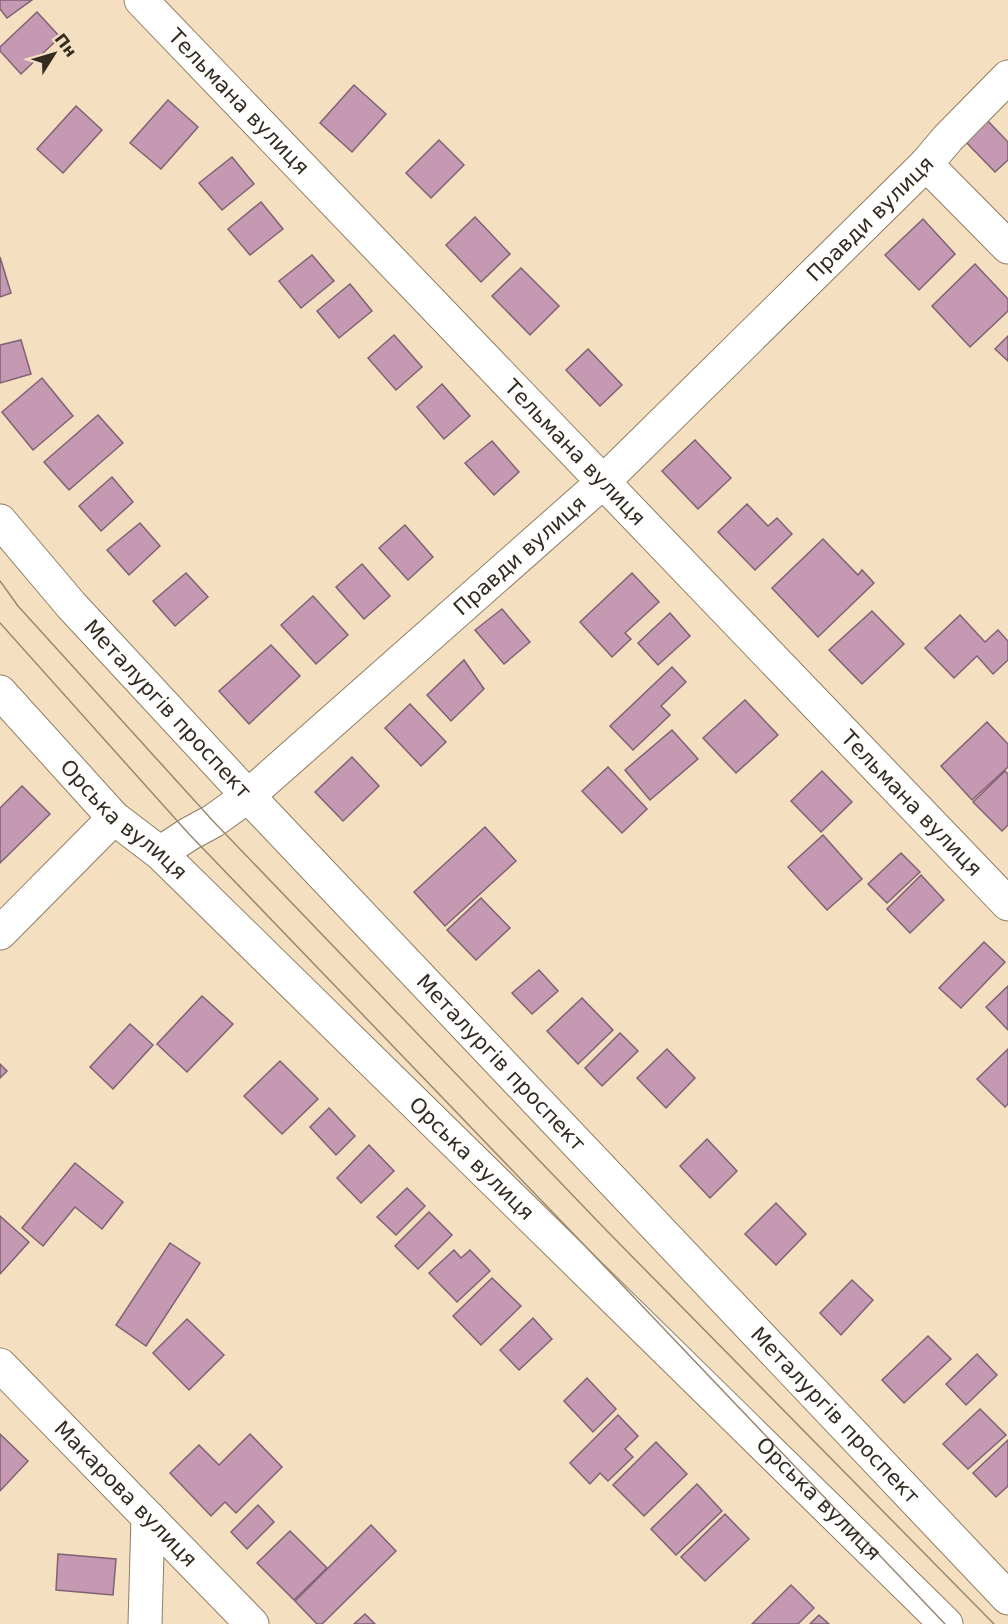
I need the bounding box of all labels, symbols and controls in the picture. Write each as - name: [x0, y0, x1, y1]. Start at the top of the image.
- street label: Тельмана вулиця: [163, 23, 314, 180]
- north arrow: [24, 24, 84, 84]
- text: Пн: [51, 30, 81, 61]
- street label: Правди вулиця: [802, 151, 939, 286]
- street label: Тельмана вулиця: [499, 374, 650, 530]
- street label: Правди вулиця: [449, 491, 591, 620]
- street label: Металургів проспект: [79, 615, 256, 803]
- street label: Тельмана вулиця: [835, 725, 987, 881]
- street label: Орська вулиця: [55, 755, 192, 884]
- street label: Металургів проспект: [412, 970, 590, 1156]
- street label: Орська вулиця: [404, 1092, 539, 1225]
- street label: Металургів проспект: [746, 1322, 924, 1509]
- street label: Макарова вулиця: [49, 1416, 202, 1572]
- street label: Орська вулиця: [751, 1433, 886, 1565]

